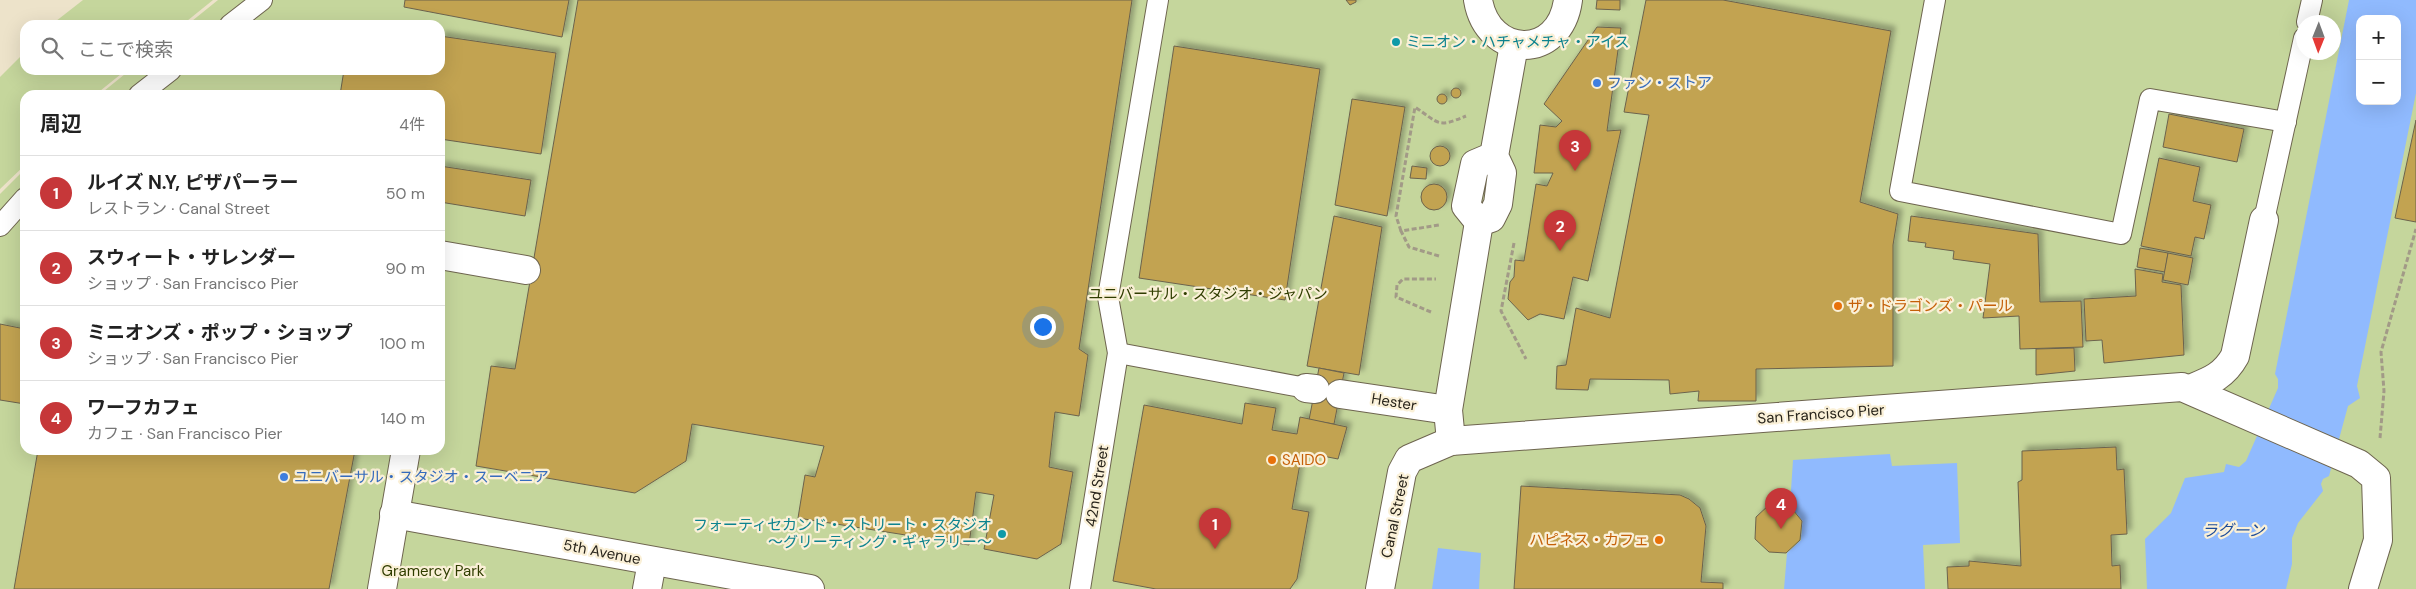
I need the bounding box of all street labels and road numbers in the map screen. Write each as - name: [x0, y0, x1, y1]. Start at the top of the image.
- street label: Hester: [1370, 389, 1419, 416]
- street label: San Francisco Pier: [1757, 400, 1886, 428]
- street label: 42nd Street: [1081, 444, 1113, 528]
- street label: Canal Street: [1376, 472, 1414, 560]
- street label: 5th Avenue: [562, 535, 642, 569]

